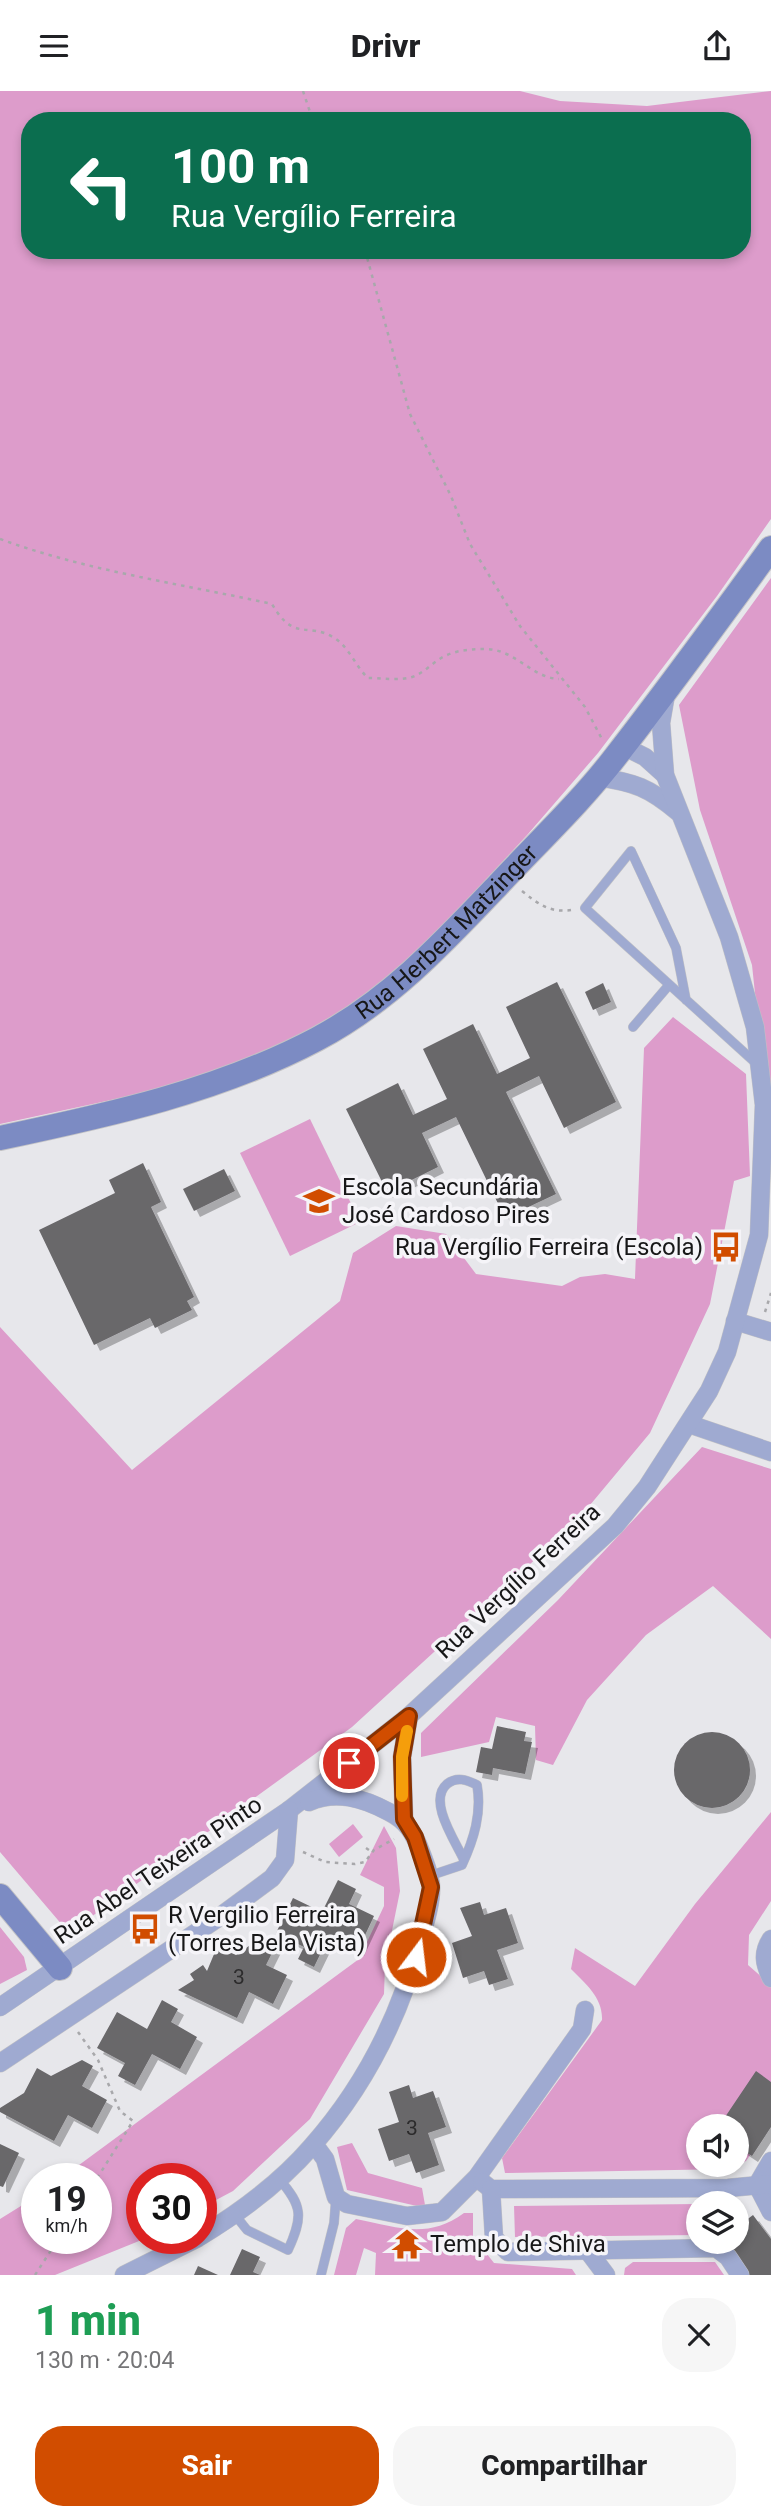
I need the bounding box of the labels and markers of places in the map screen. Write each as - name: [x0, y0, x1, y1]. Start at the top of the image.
- place label: Escola Secundária José Cardoso Pires: [342, 1173, 550, 1229]
- school or university icon: Escola Secundária José Cardoso Pires: [302, 1184, 336, 1218]
- bus stop icon: Rua Vergílio Ferreira (Escola): [709, 1230, 743, 1264]
- place label: Rua Vergílio Ferreira (Escola): [395, 1233, 703, 1261]
- pin: [319, 1733, 379, 1793]
- place label: R Vergilio Ferreira (Torres Bela Vista): [168, 1901, 365, 1957]
- bus stop icon: R Vergilio Ferreira (Torres Bela Vista): [128, 1912, 162, 1946]
- temple icon: Templo de Shiva: [390, 2227, 424, 2261]
- place label: Templo de Shiva: [430, 2230, 606, 2258]

